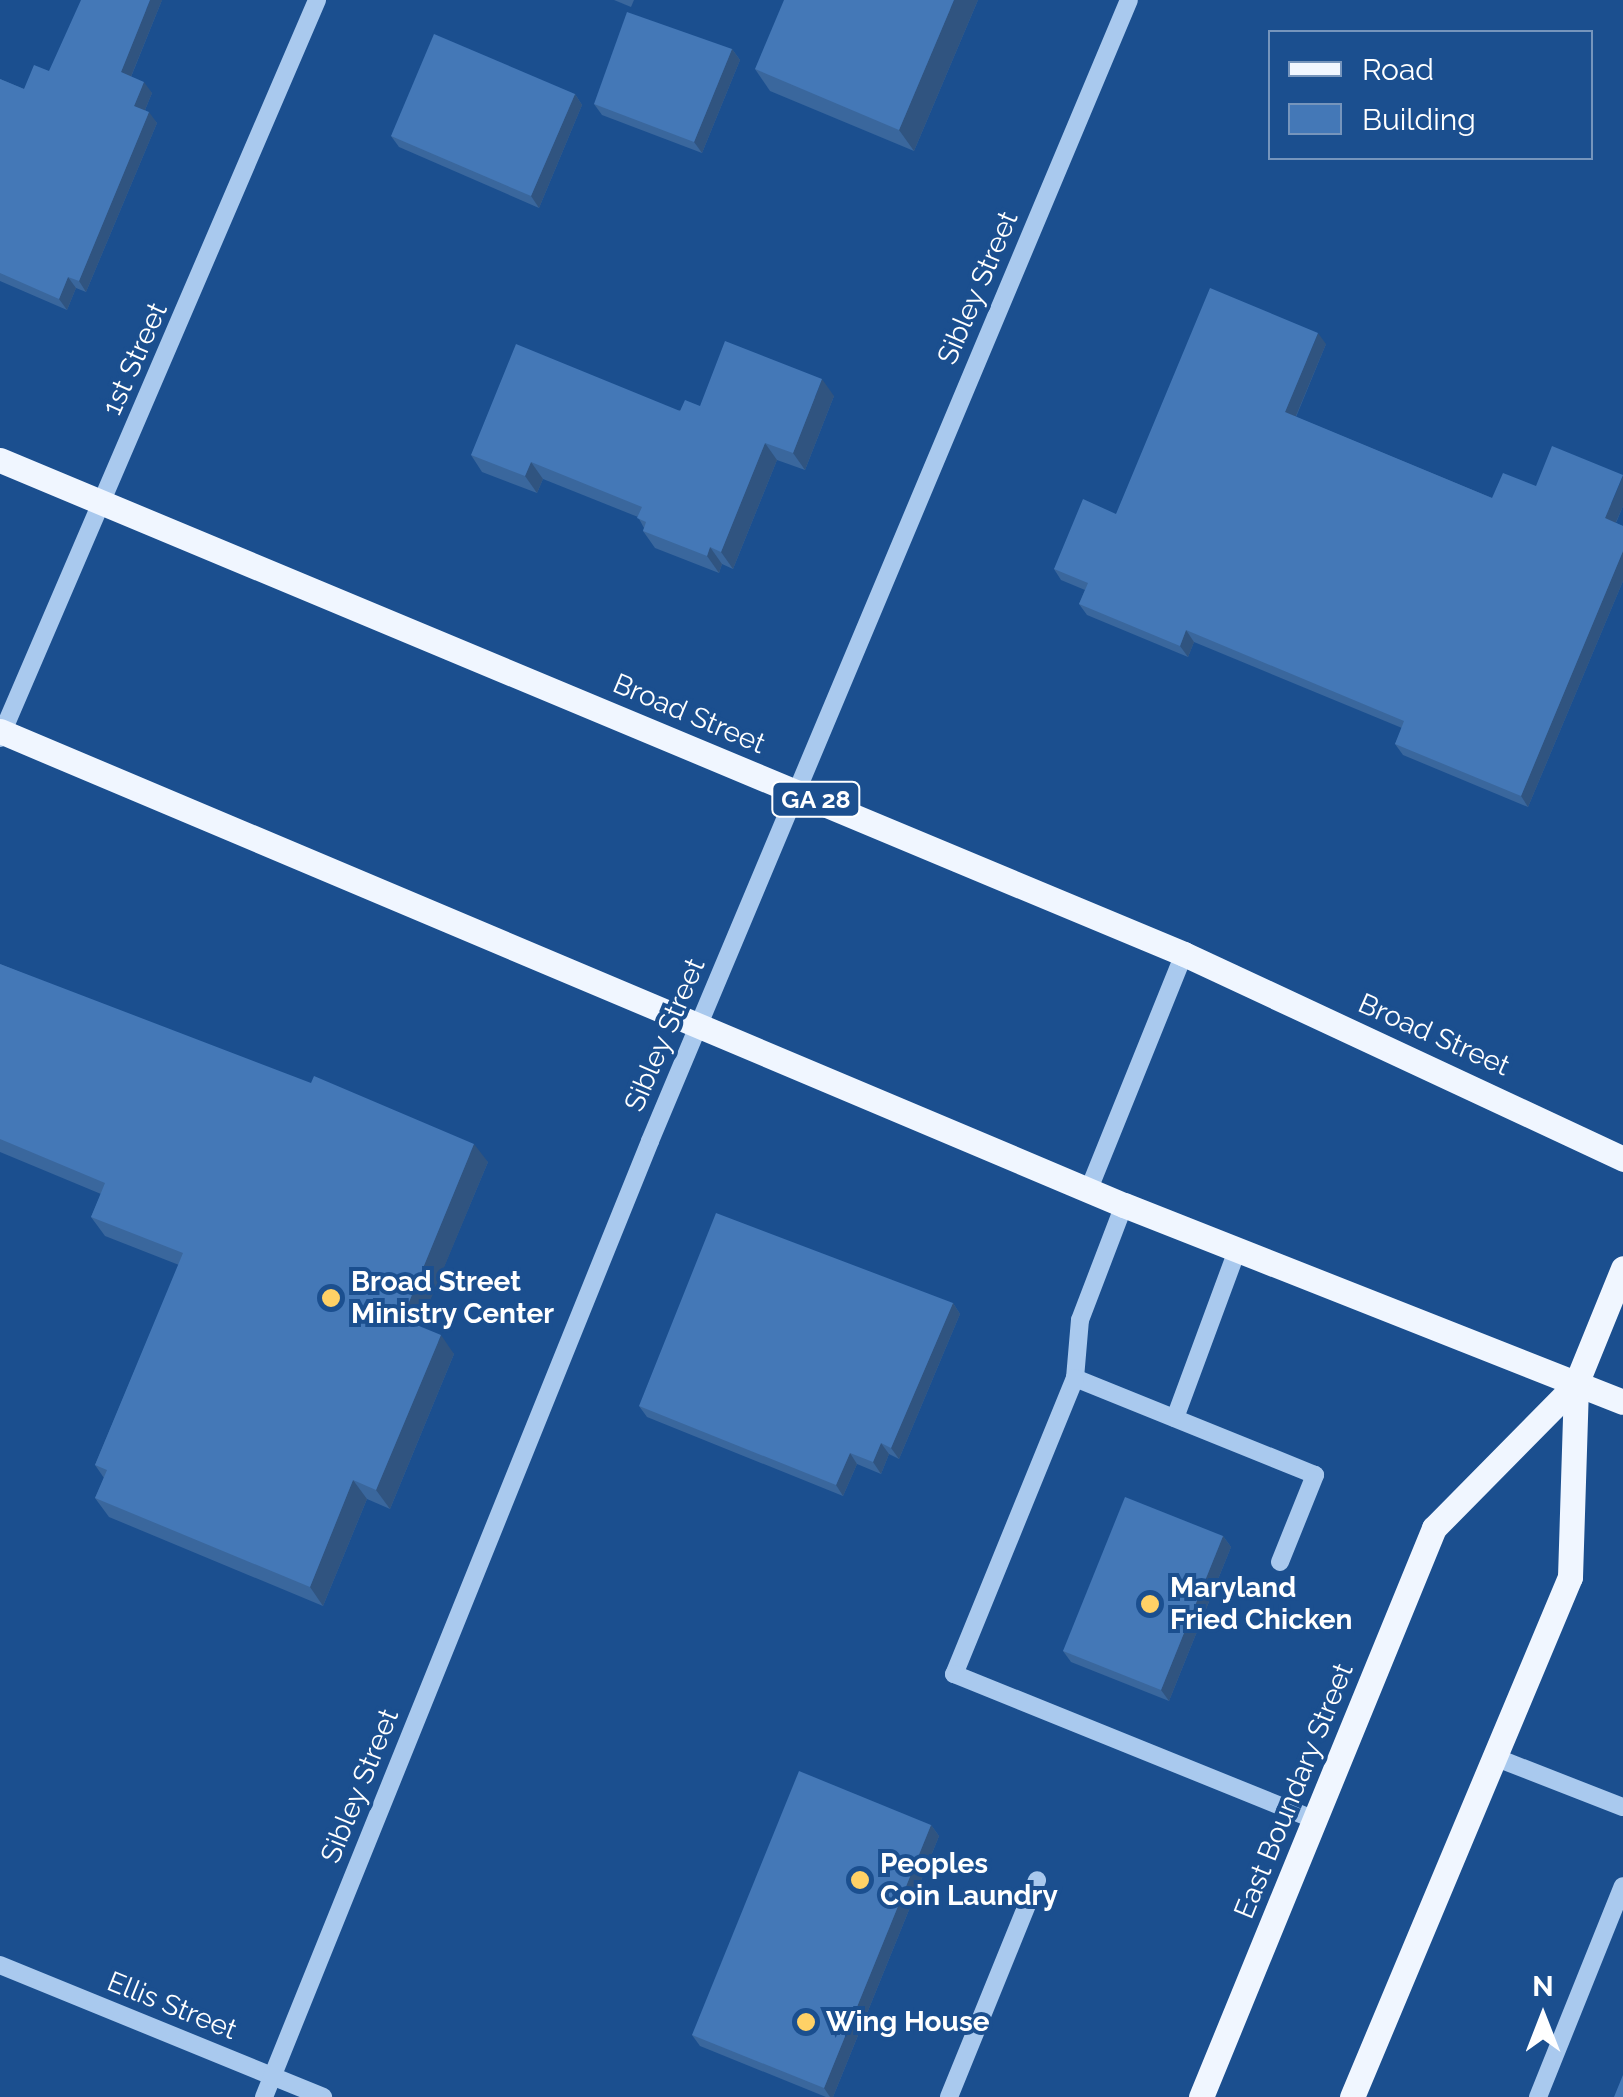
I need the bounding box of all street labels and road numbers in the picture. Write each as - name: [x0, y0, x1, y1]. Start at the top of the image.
- street label: Sibley Street: [931, 206, 1025, 370]
- street label: 1st Street: [95, 298, 175, 420]
- street label: Broad Street: [608, 667, 770, 761]
- road number: GA 28: [768, 779, 864, 819]
- street label: Sibley Street: [618, 953, 712, 1117]
- street label: Broad Street: [1353, 987, 1515, 1083]
- street label: East Boundary Street: [1227, 1658, 1361, 1924]
- street label: Sibley Street: [314, 1704, 406, 1868]
- street label: Ellis Street: [102, 1965, 242, 2047]

